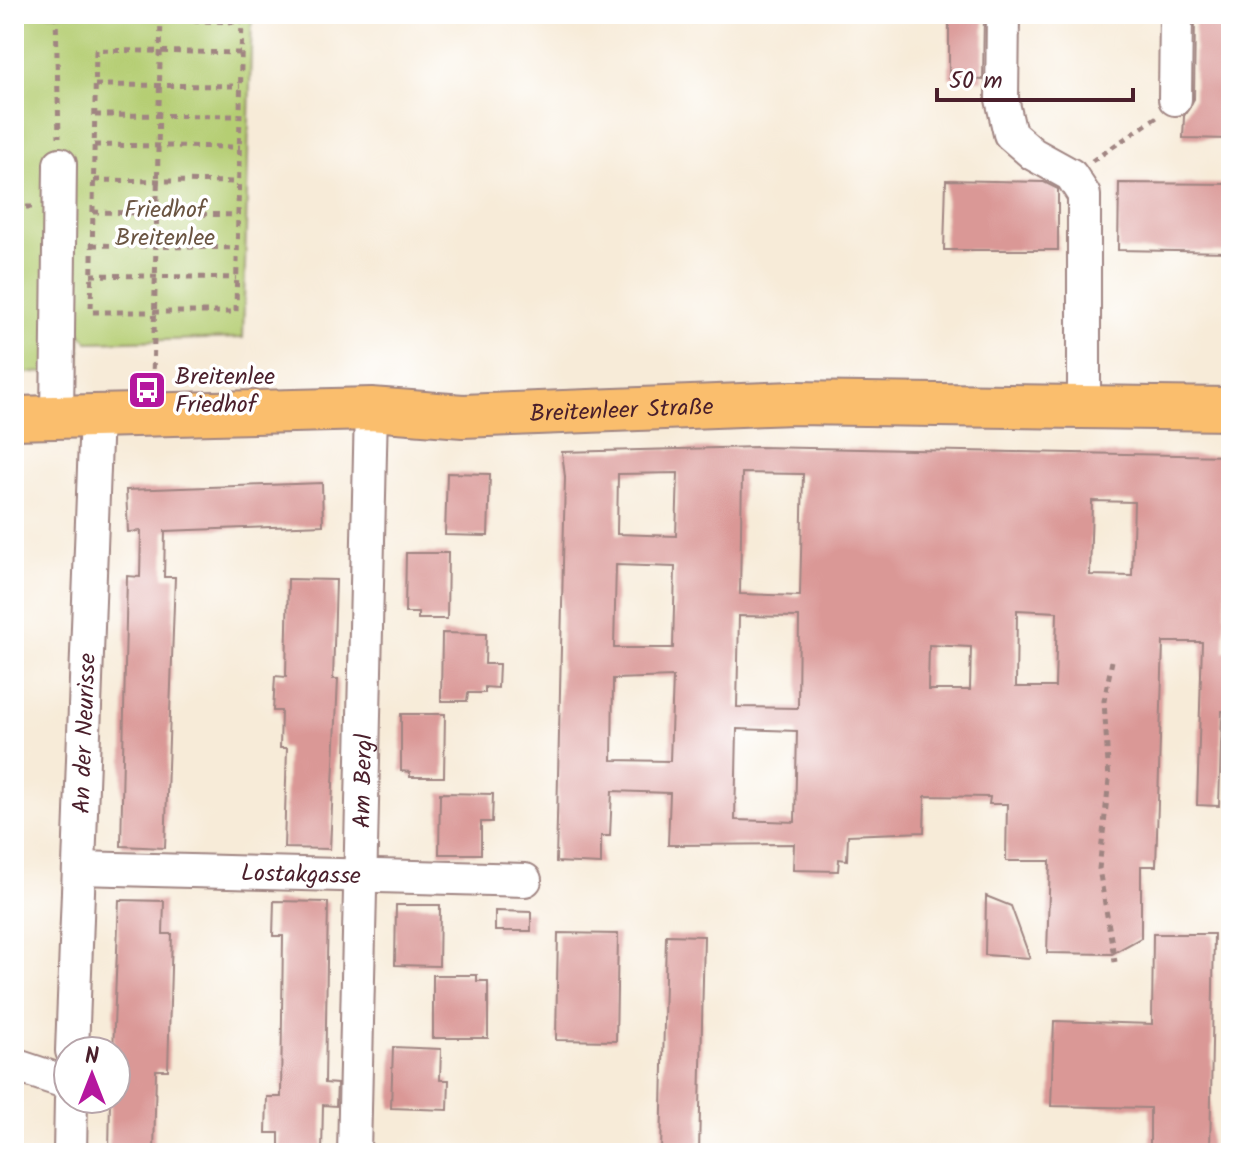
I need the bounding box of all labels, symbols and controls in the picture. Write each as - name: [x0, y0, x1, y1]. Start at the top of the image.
- scale bar: [937, 52, 1133, 102]
- text: 50 m: [949, 62, 1003, 101]
- park label: Friedhof Breitenlee: [115, 191, 215, 258]
- place label: Breitenlee Friedhof: [175, 358, 275, 425]
- bus stop icon: Breitenlee Friedhof: [126, 369, 168, 411]
- street label: Breitenleer Straße: [529, 388, 714, 434]
- street label: An der Neurisse: [63, 652, 108, 814]
- street label: Am Bergl: [343, 733, 385, 829]
- street label: Lostakgasse: [240, 854, 362, 897]
- north arrow: [52, 1035, 132, 1115]
- text: N: [85, 1040, 99, 1075]

